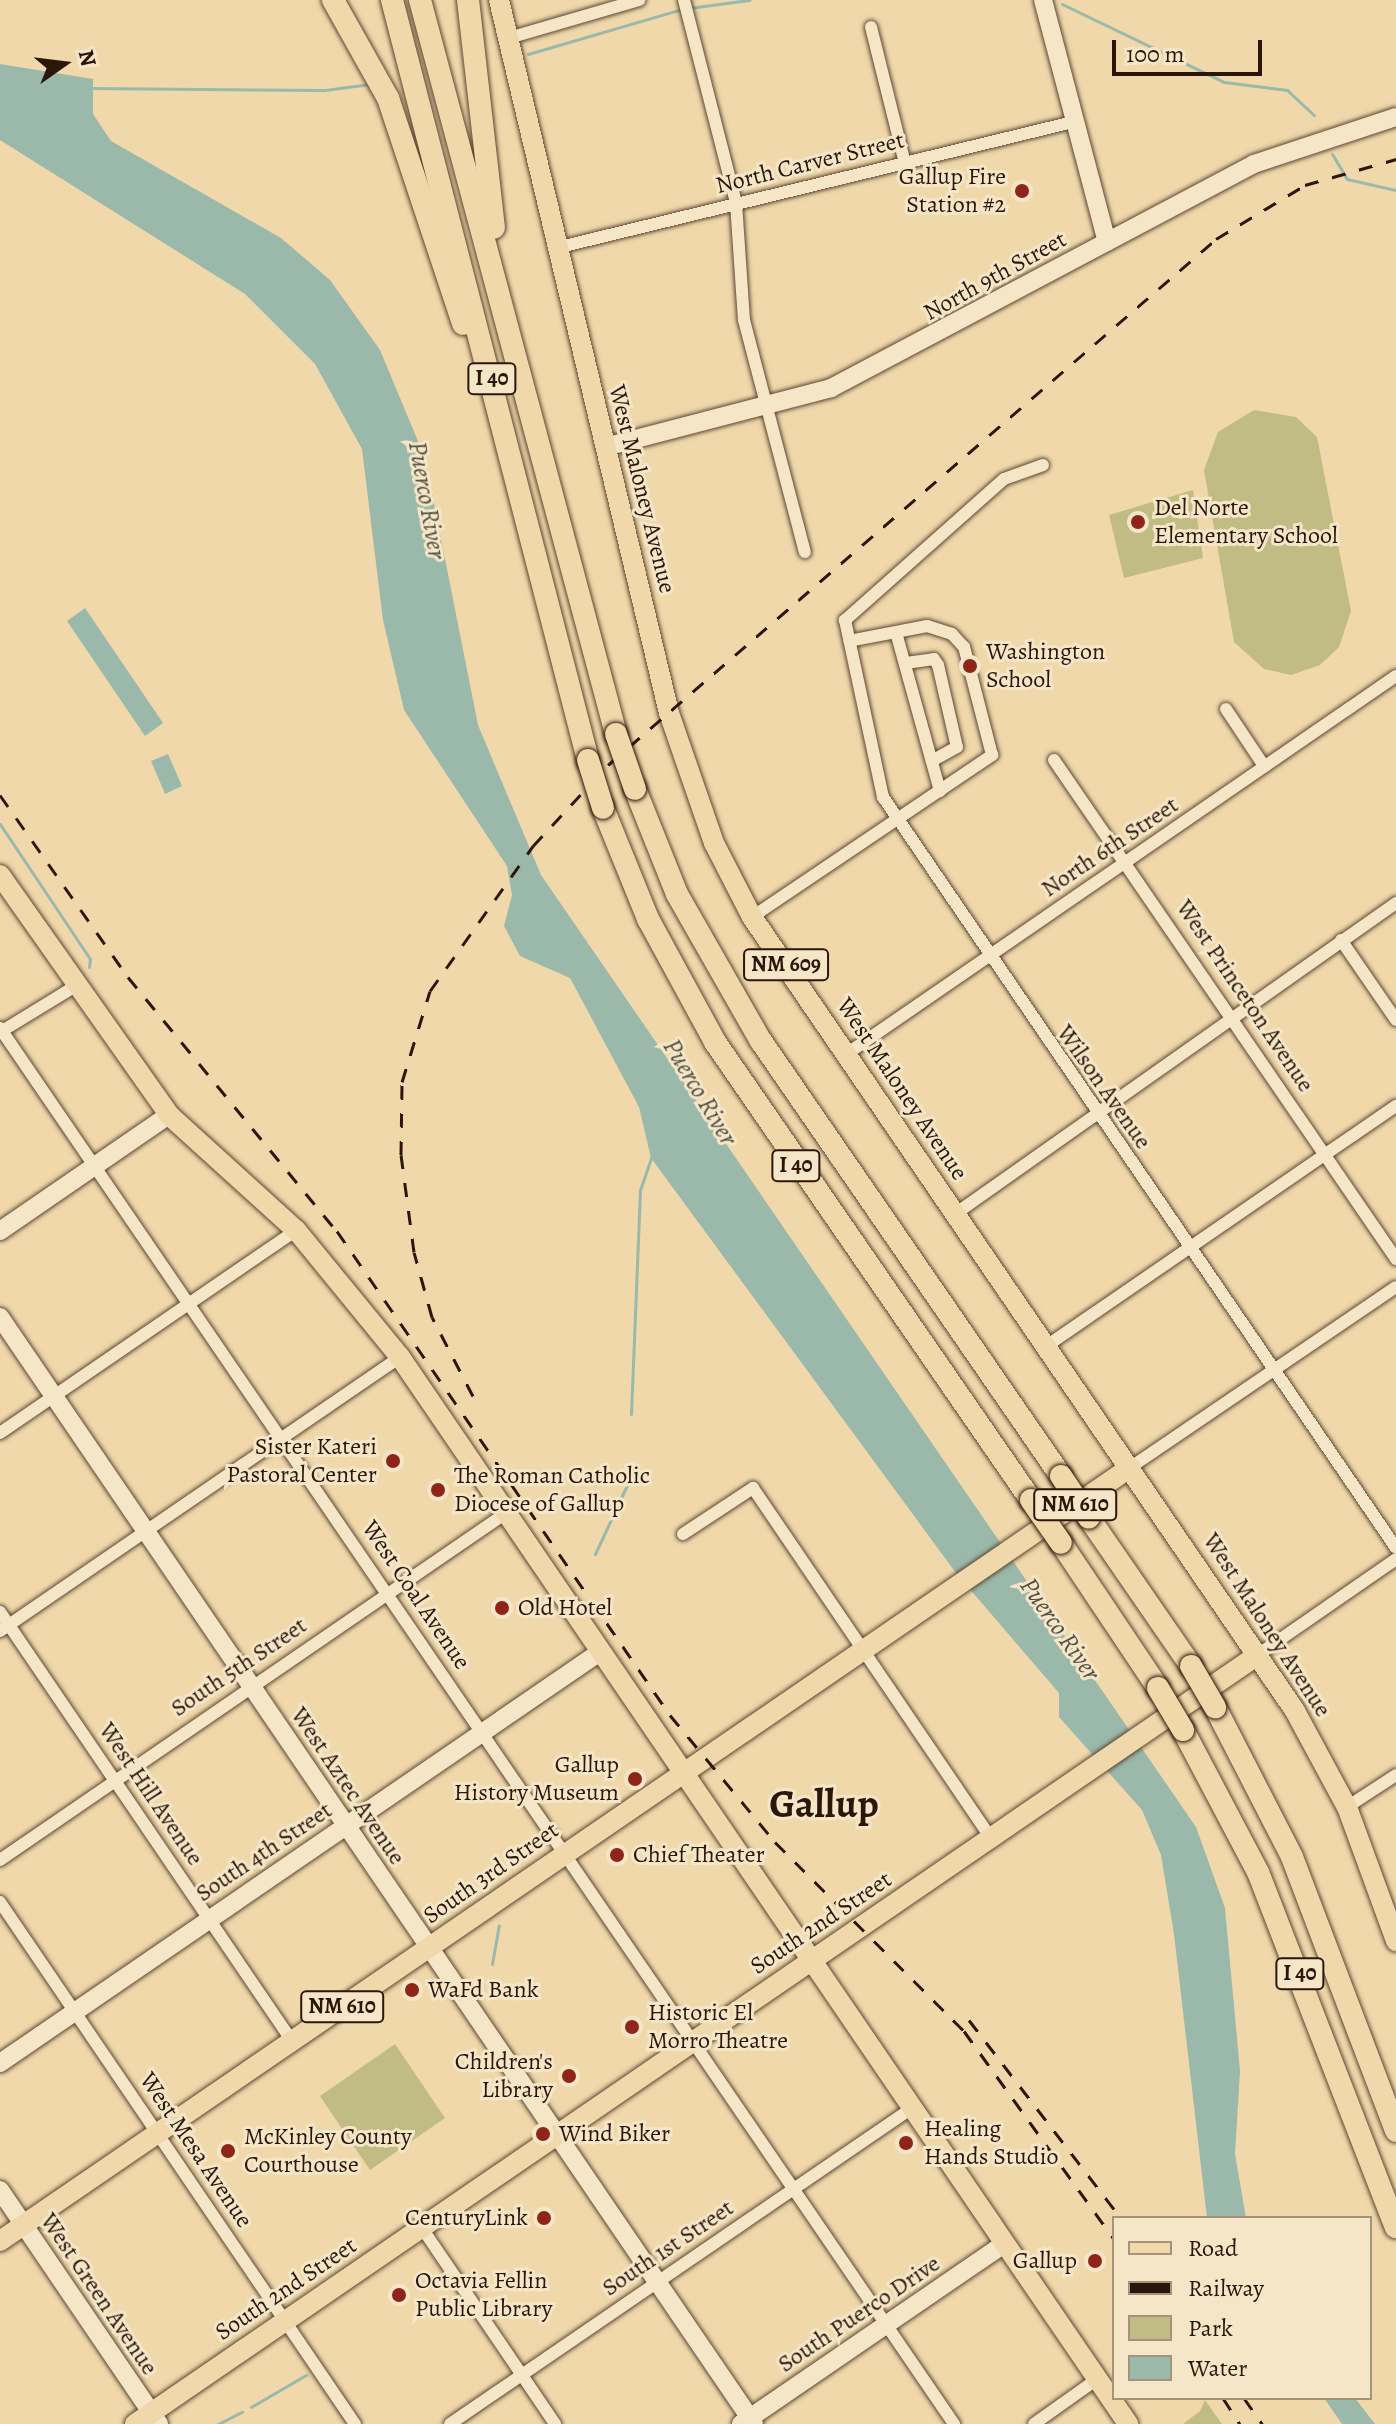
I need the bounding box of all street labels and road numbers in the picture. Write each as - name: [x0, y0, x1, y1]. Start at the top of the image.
- street label: North Carver Street: [713, 126, 907, 200]
- street label: North 9th Street: [919, 225, 1071, 327]
- road number: I 40: [466, 361, 518, 397]
- street label: West Maloney Avenue: [602, 382, 682, 596]
- street label: North 6th Street: [1036, 791, 1184, 903]
- street label: West Princeton Avenue: [1170, 894, 1320, 1098]
- road number: NM 609: [742, 947, 830, 983]
- street label: West Maloney Avenue: [830, 992, 974, 1186]
- street label: Wilson Avenue: [1051, 1019, 1157, 1155]
- road number: I 40: [770, 1148, 822, 1184]
- road number: NM 610: [1033, 1487, 1117, 1523]
- street label: West Coal Avenue: [356, 1515, 476, 1675]
- street label: West Maloney Avenue: [1197, 1528, 1337, 1722]
- street label: South 5th Street: [166, 1611, 312, 1723]
- street label: West Aztec Avenue: [285, 1702, 411, 1870]
- street label: West Hill Avenue: [93, 1717, 209, 1871]
- street label: South 4th Street: [190, 1796, 338, 1908]
- street label: South 3rd Street: [418, 1816, 564, 1930]
- street label: South 2nd Street: [745, 1865, 897, 1981]
- road number: I 40: [1274, 1956, 1326, 1992]
- road number: NM 610: [300, 1989, 384, 2025]
- street label: West Mesa Avenue: [133, 2067, 259, 2233]
- street label: South 1st Street: [597, 2194, 739, 2302]
- street label: West Green Avenue: [34, 2208, 164, 2380]
- street label: South 2nd Street: [210, 2231, 362, 2347]
- street label: South Puerco Drive: [773, 2249, 945, 2379]

